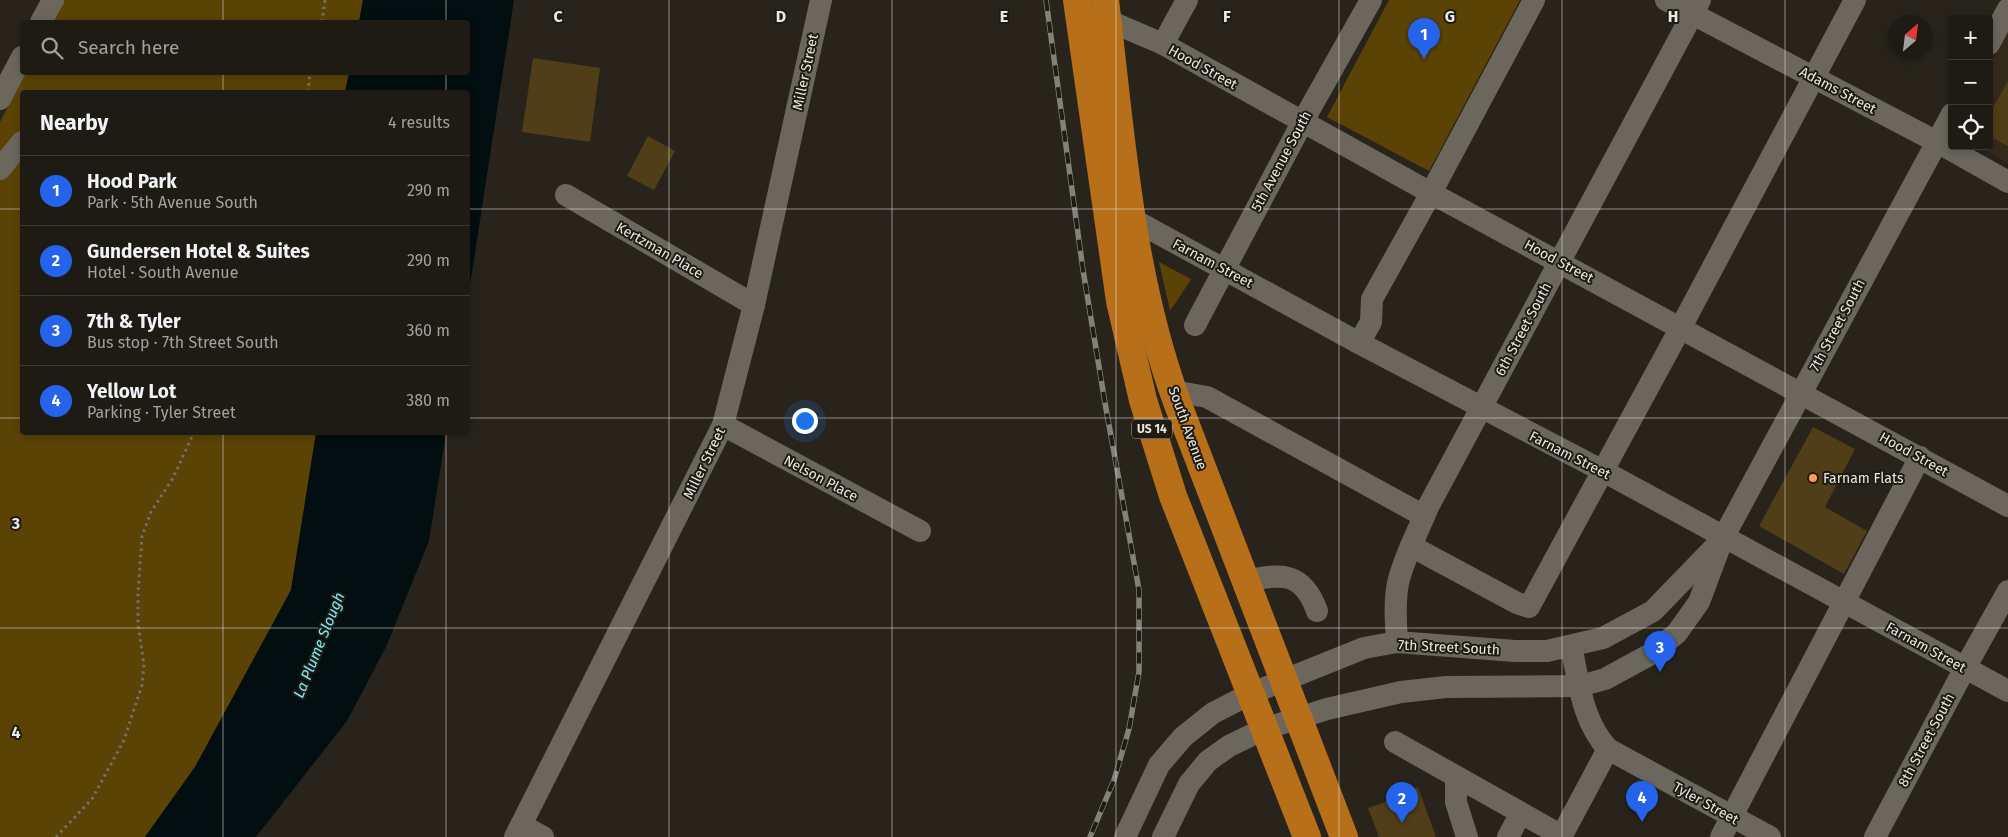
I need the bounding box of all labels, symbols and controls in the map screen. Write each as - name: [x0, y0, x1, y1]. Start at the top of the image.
- text: C: [553, 7, 563, 26]
- text: D: [776, 7, 786, 26]
- text: E: [1000, 7, 1008, 26]
- text: F: [1223, 7, 1231, 26]
- text: G: [1445, 7, 1455, 26]
- text: H: [1668, 7, 1678, 26]
- north arrow: [1888, 15, 1933, 60]
- map controls: [1948, 15, 1993, 150]
- button: +: [1948, 15, 1993, 60]
- pin: 1: [1408, 18, 1440, 59]
- search box: [20, 20, 470, 75]
- street label: Miller Street: [789, 31, 822, 112]
- icon: search: [38, 34, 66, 62]
- text: Search here: [78, 36, 179, 59]
- street label: Hood Street: [1165, 42, 1241, 94]
- button: −: [1948, 60, 1993, 105]
- street label: Adams Street: [1797, 63, 1880, 118]
- button: locate: [1948, 105, 1993, 150]
- street label: 5th Avenue South: [1248, 108, 1315, 214]
- text: Nearby: [40, 110, 108, 136]
- text: 4 results: [388, 113, 450, 132]
- text: Hood Park: [87, 170, 177, 193]
- text: 1: [52, 181, 60, 200]
- text: 290 m: [407, 181, 450, 200]
- text: Park · 5th Avenue South: [87, 193, 258, 212]
- street label: Kertzman Place: [613, 219, 706, 282]
- street label: Farnam Street: [1170, 235, 1257, 292]
- street label: Hood Street: [1521, 236, 1597, 287]
- text: Gundersen Hotel & Suites: [87, 240, 310, 263]
- text: 2: [52, 251, 60, 270]
- text: 290 m: [407, 251, 450, 270]
- text: Hotel · South Avenue: [87, 263, 238, 282]
- street label: 7th Street South: [1806, 276, 1869, 374]
- street label: 6th Street South: [1492, 280, 1555, 379]
- text: 7th & Tyler: [87, 310, 181, 333]
- text: 3: [52, 321, 60, 340]
- text: 360 m: [407, 321, 450, 340]
- text: Bus stop · 7th Street South: [87, 333, 279, 352]
- text: Yellow Lot: [87, 380, 176, 403]
- street label: South Avenue: [1165, 384, 1210, 472]
- text: 4: [51, 391, 61, 410]
- text: 380 m: [406, 391, 450, 410]
- text: Parking · Tyler Street: [87, 403, 236, 422]
- your location: [792, 408, 818, 434]
- road number: US 14: [1132, 419, 1172, 438]
- street label: Miller Street: [680, 424, 730, 502]
- street label: Farnam Street: [1526, 428, 1614, 484]
- street label: Hood Street: [1876, 429, 1952, 481]
- street label: Nelson Place: [781, 452, 861, 505]
- place label: Farnam Flats: [1823, 470, 1904, 487]
- marker: Farnam Flats: [1807, 472, 1819, 484]
- text: 3: [11, 514, 20, 533]
- water label: La Plume Slough: [290, 590, 348, 700]
- street label: Farnam Street: [1883, 619, 1969, 677]
- pin: 3: [1644, 631, 1676, 672]
- street label: 7th Street South: [1398, 636, 1500, 659]
- street label: 8th Street South: [1895, 691, 1958, 790]
- text: 4: [11, 723, 21, 742]
- street label: Tyler Street: [1670, 778, 1742, 829]
- pin: 4: [1626, 781, 1658, 822]
- pin: 2: [1386, 782, 1418, 823]

